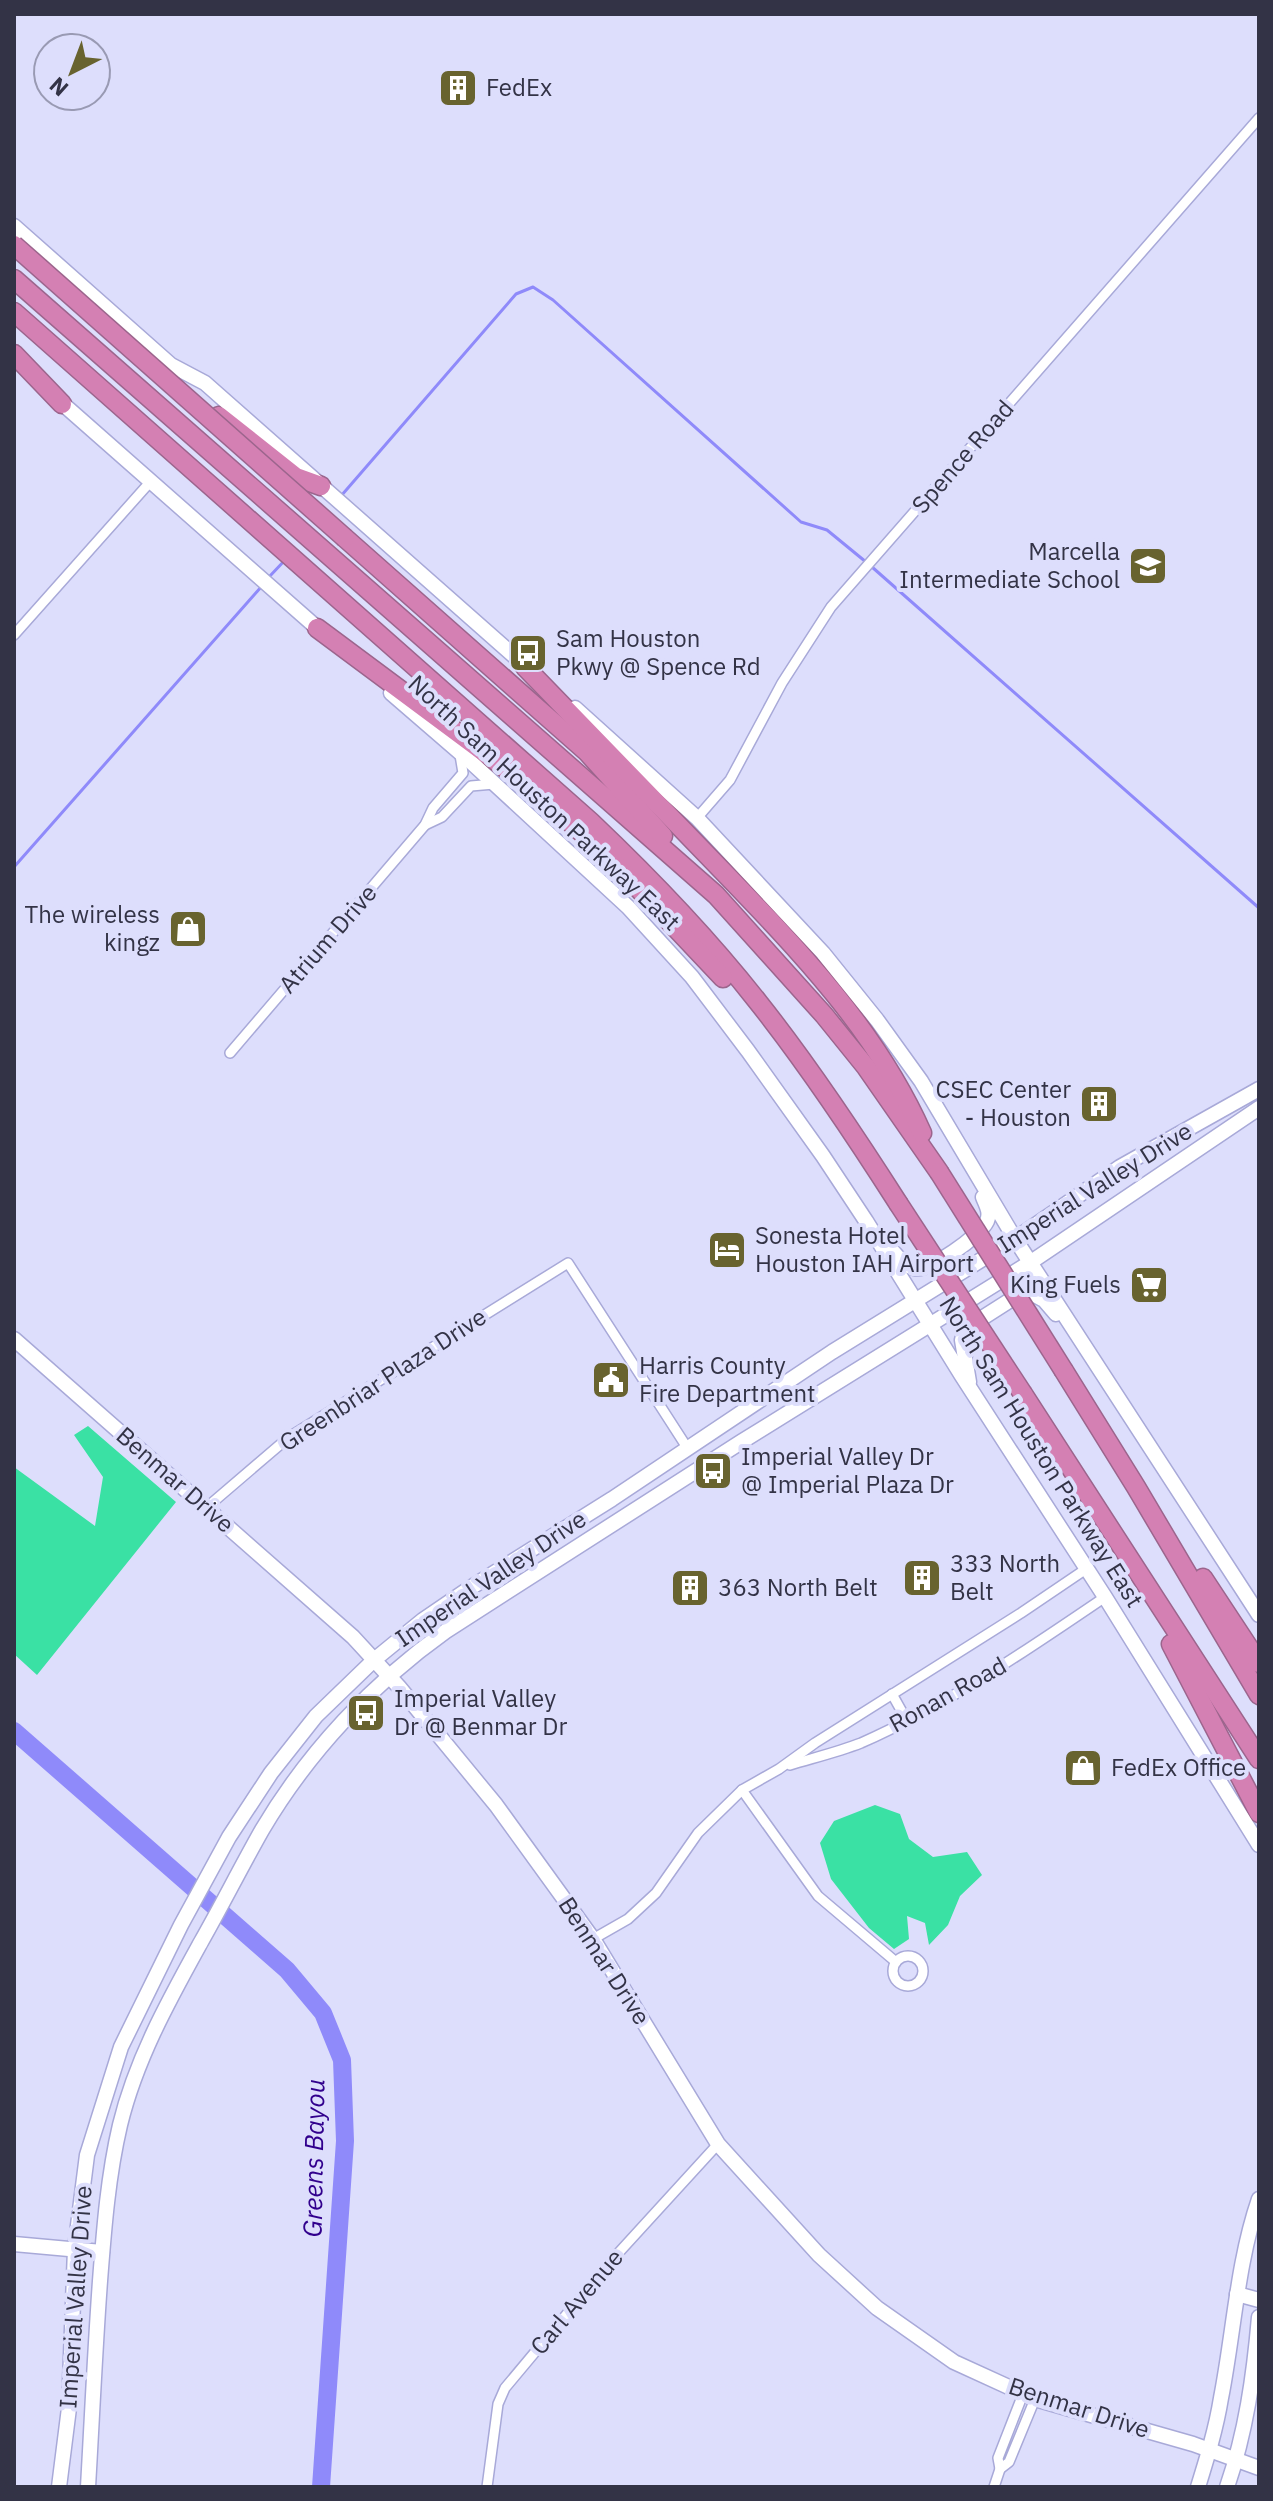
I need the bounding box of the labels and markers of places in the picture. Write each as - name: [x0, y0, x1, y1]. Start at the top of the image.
- building icon: FedEx: [437, 67, 479, 109]
- place label: FedEx: [486, 71, 552, 103]
- place label: Marcella Intermediate School: [899, 535, 1120, 595]
- school or university icon: Marcella Intermediate School: [1127, 545, 1169, 587]
- place label: Sam Houston Pkwy @ Spence Rd: [556, 622, 761, 682]
- bus stop icon: Sam Houston Pkwy @ Spence Rd: [507, 632, 549, 674]
- place label: The wireless kingz: [25, 898, 160, 958]
- shop icon: The wireless kingz: [167, 908, 209, 950]
- place label: CSEC Center - Houston: [936, 1073, 1071, 1133]
- building icon: CSEC Center - Houston: [1078, 1083, 1120, 1125]
- place label: Sonesta Hotel Houston IAH Airport: [755, 1219, 974, 1279]
- hotel icon: Sonesta Hotel Houston IAH Airport: [706, 1229, 748, 1271]
- supermarket icon: King Fuels: [1128, 1264, 1170, 1306]
- place label: King Fuels: [1010, 1268, 1121, 1300]
- place label: Harris County Fire Department: [639, 1349, 815, 1409]
- public building icon: Harris County Fire Department: [590, 1359, 632, 1401]
- place label: Imperial Valley Dr @ Imperial Plaza Dr: [741, 1440, 954, 1500]
- bus stop icon: Imperial Valley Dr @ Imperial Plaza Dr: [692, 1450, 734, 1492]
- place label: 333 North Belt: [950, 1547, 1060, 1607]
- building icon: 333 North Belt: [901, 1557, 943, 1599]
- building icon: 363 North Belt: [669, 1567, 711, 1609]
- place label: 363 North Belt: [718, 1571, 878, 1603]
- place label: Imperial Valley Dr @ Benmar Dr: [394, 1682, 567, 1742]
- bus stop icon: Imperial Valley Dr @ Benmar Dr: [345, 1692, 387, 1734]
- shop icon: FedEx Office: [1062, 1747, 1104, 1789]
- place label: FedEx Office: [1111, 1751, 1246, 1783]

